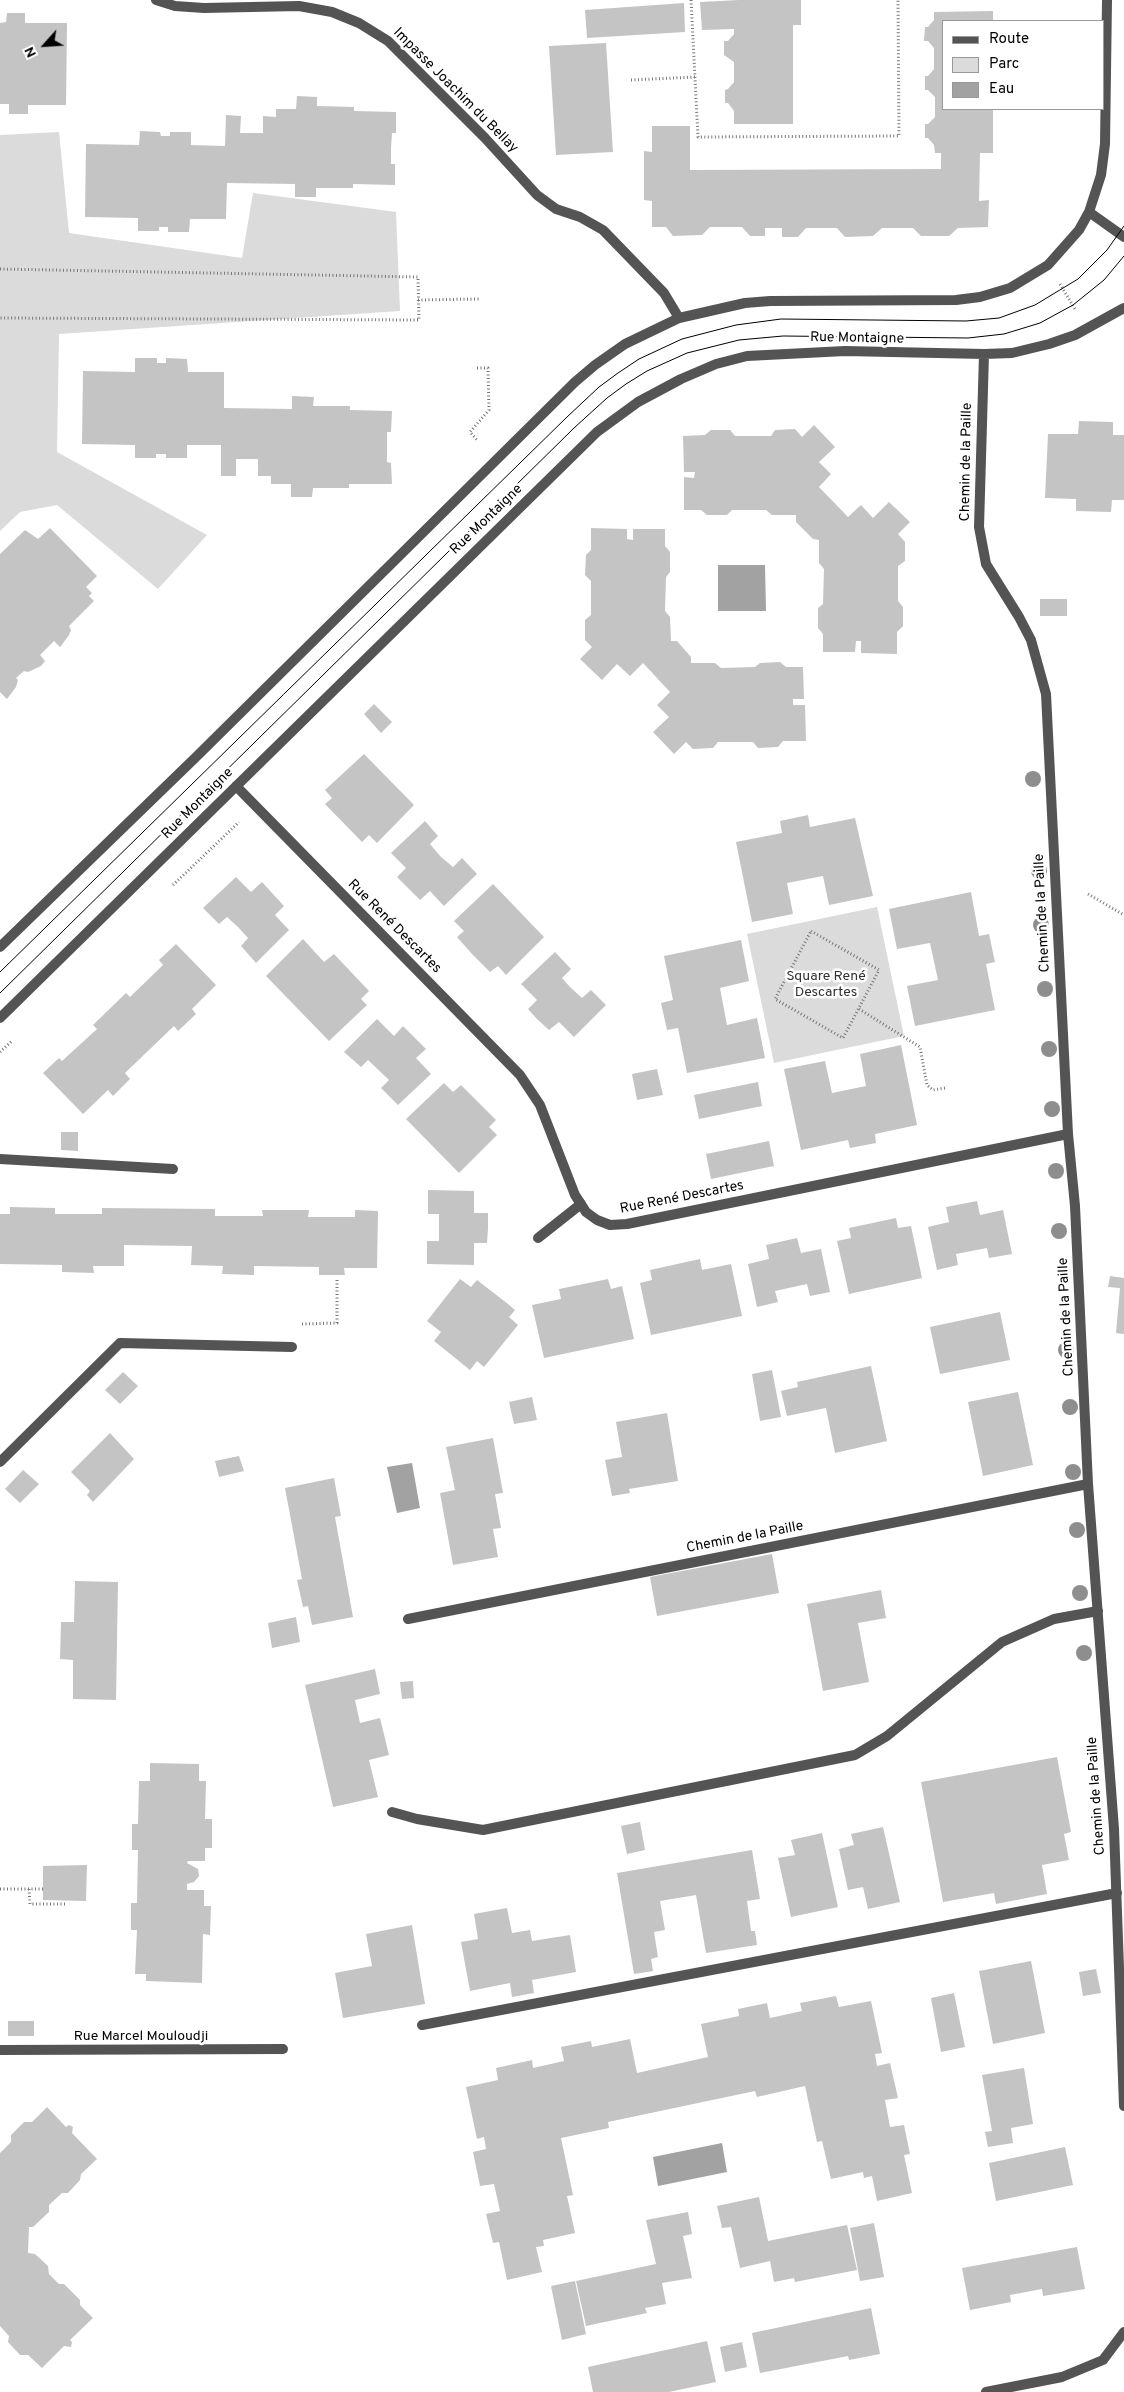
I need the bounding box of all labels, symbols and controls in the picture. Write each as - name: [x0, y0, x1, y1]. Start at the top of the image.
- north arrow: [20, 20, 70, 70]
- legend: [942, 20, 1104, 110]
- street label: Impasse Joachim du Bellay: [389, 25, 521, 157]
- text: Route: [989, 30, 1029, 49]
- text: N: [21, 44, 41, 60]
- text: Parc: [989, 55, 1019, 74]
- text: Eau: [989, 80, 1014, 99]
- street label: Rue Montaigne: [810, 330, 904, 348]
- street label: Chemin de la Paille: [958, 402, 976, 522]
- street label: Rue Montaigne: [447, 481, 527, 559]
- street label: Rue Montaigne: [159, 765, 237, 843]
- street label: Chemin de la Paille: [1032, 853, 1054, 973]
- street label: Rue René Descartes: [344, 877, 444, 977]
- park label: Square René Descartes: [786, 969, 866, 1002]
- street label: Rue René Descartes: [619, 1178, 745, 1218]
- street label: Chemin de la Paille: [1056, 1257, 1078, 1377]
- street label: Chemin de la Paille: [685, 1518, 805, 1558]
- street label: Chemin de la Paille: [1084, 1736, 1110, 1856]
- street label: Rue Marcel Mouloudji: [74, 2029, 208, 2045]

